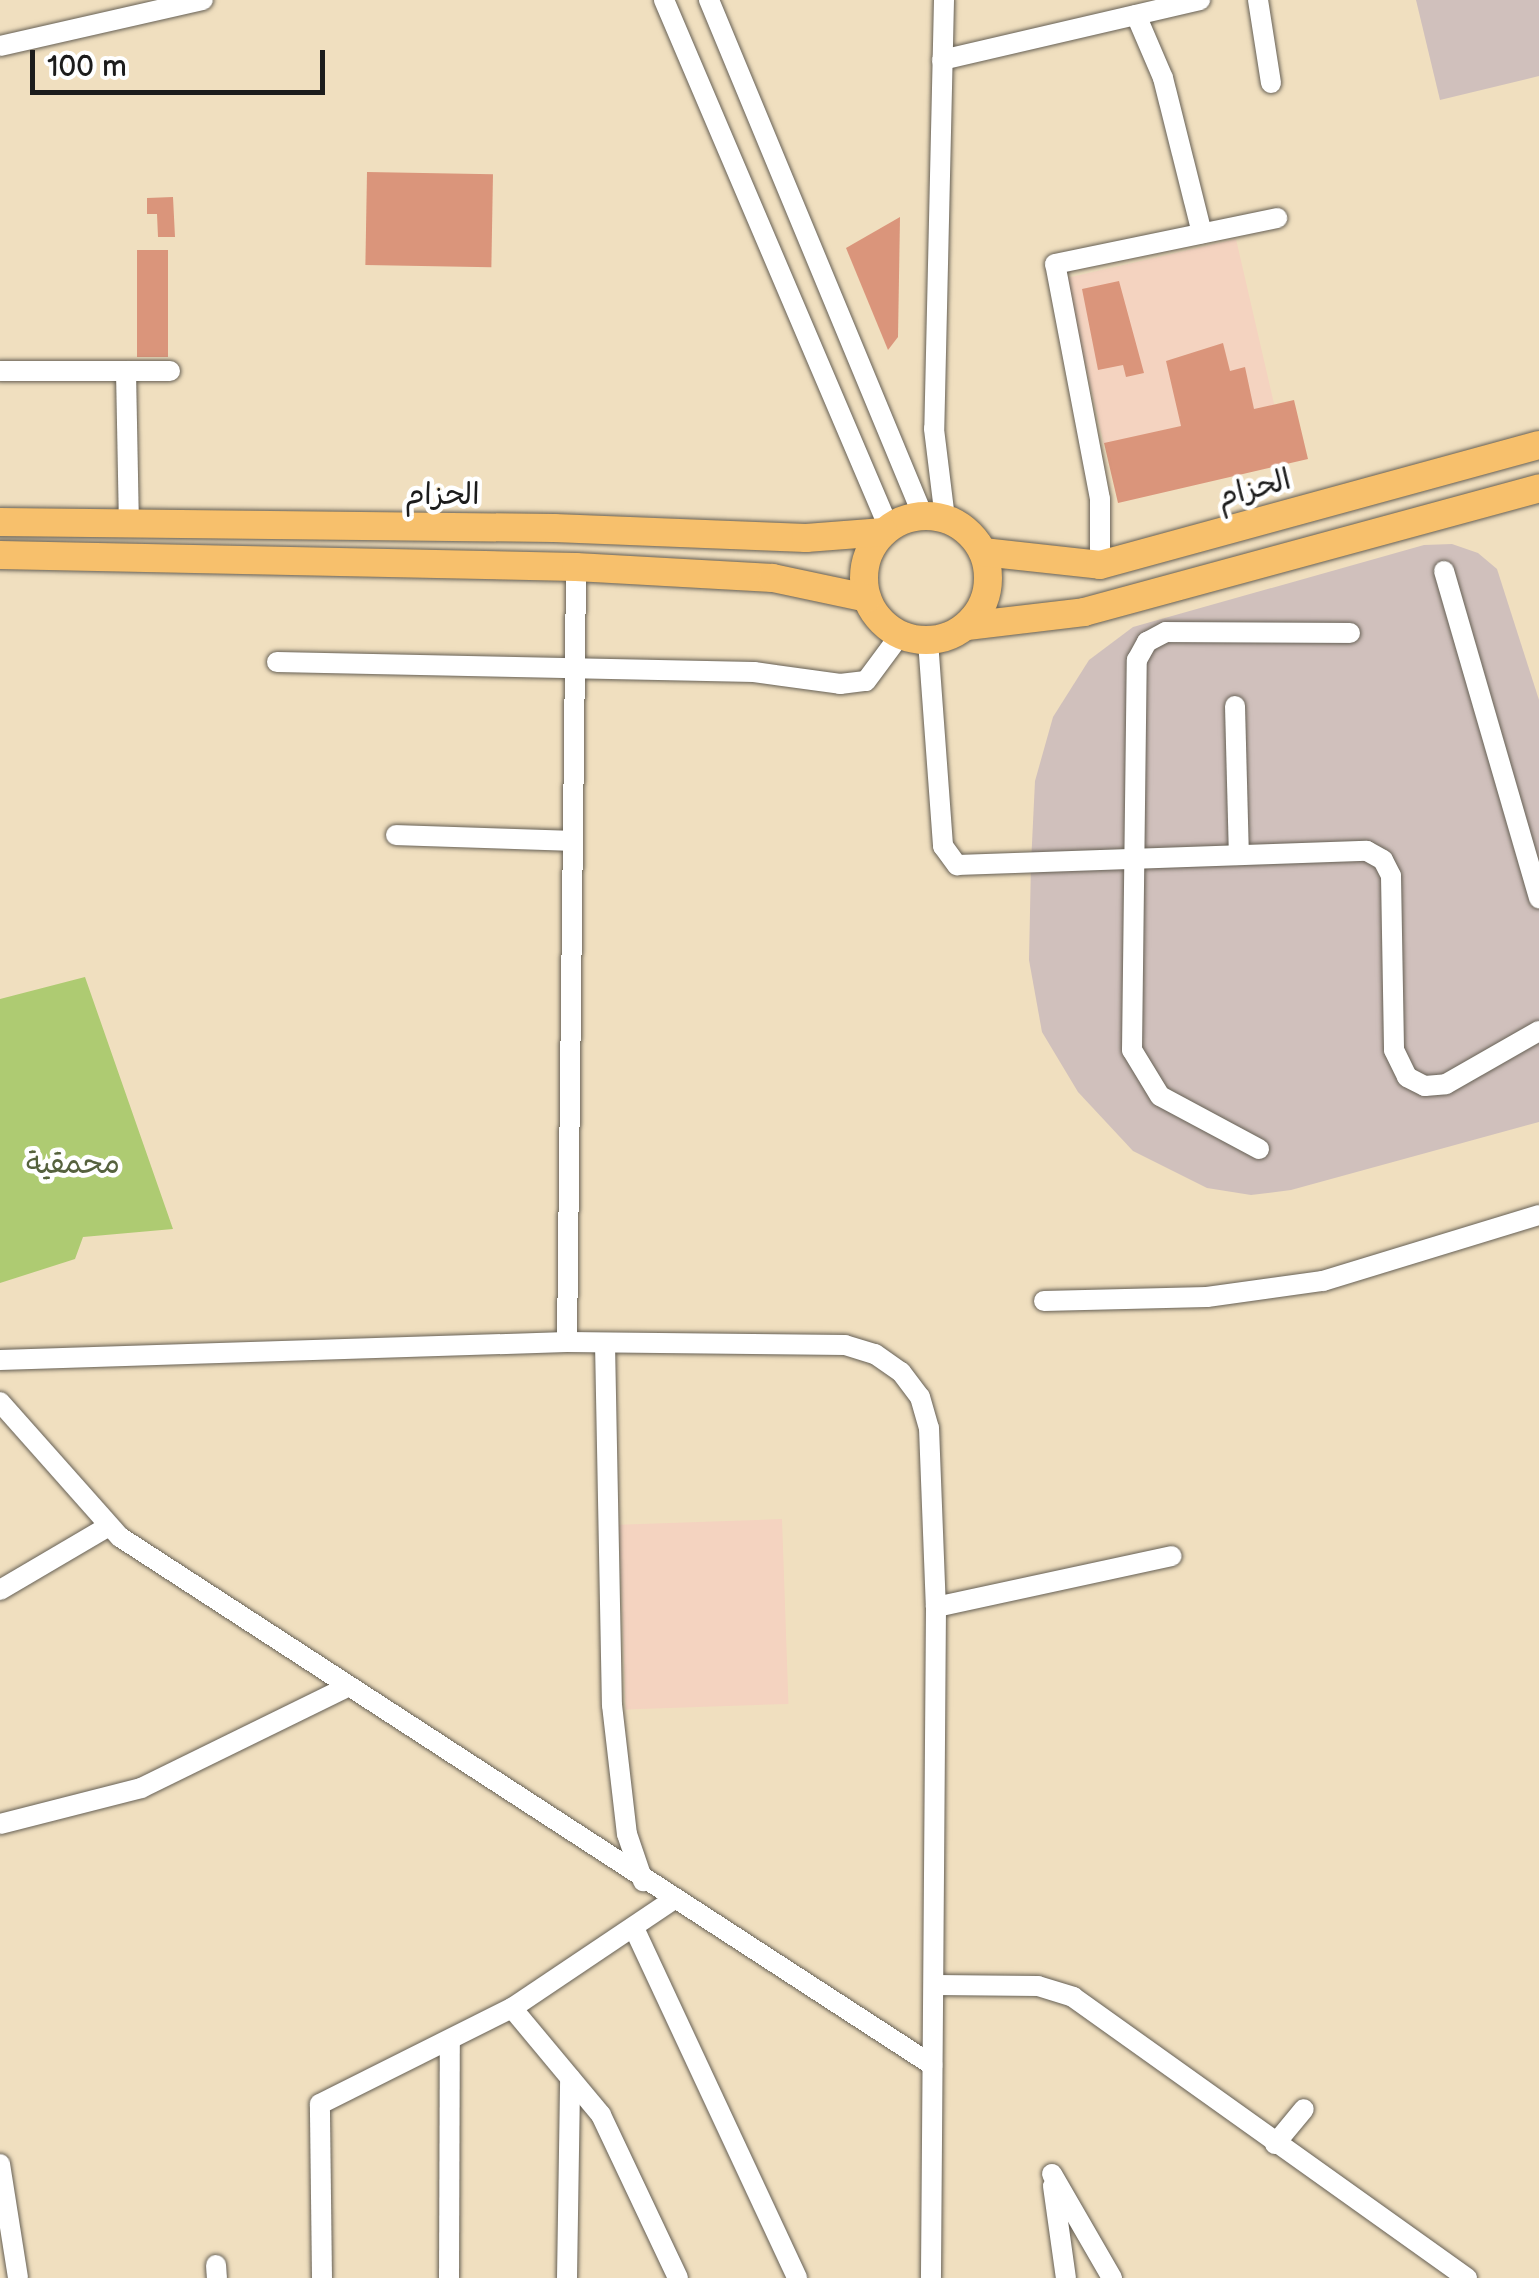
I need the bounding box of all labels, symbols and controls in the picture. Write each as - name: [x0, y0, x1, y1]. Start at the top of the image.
- scale bar: [35, 30, 330, 92]
- text: 100 m: [47, 49, 127, 85]
- street label: الحزام: [1213, 462, 1295, 516]
- street label: الحزام: [404, 477, 480, 513]
- park label: محمقية: [26, 1146, 120, 1182]

